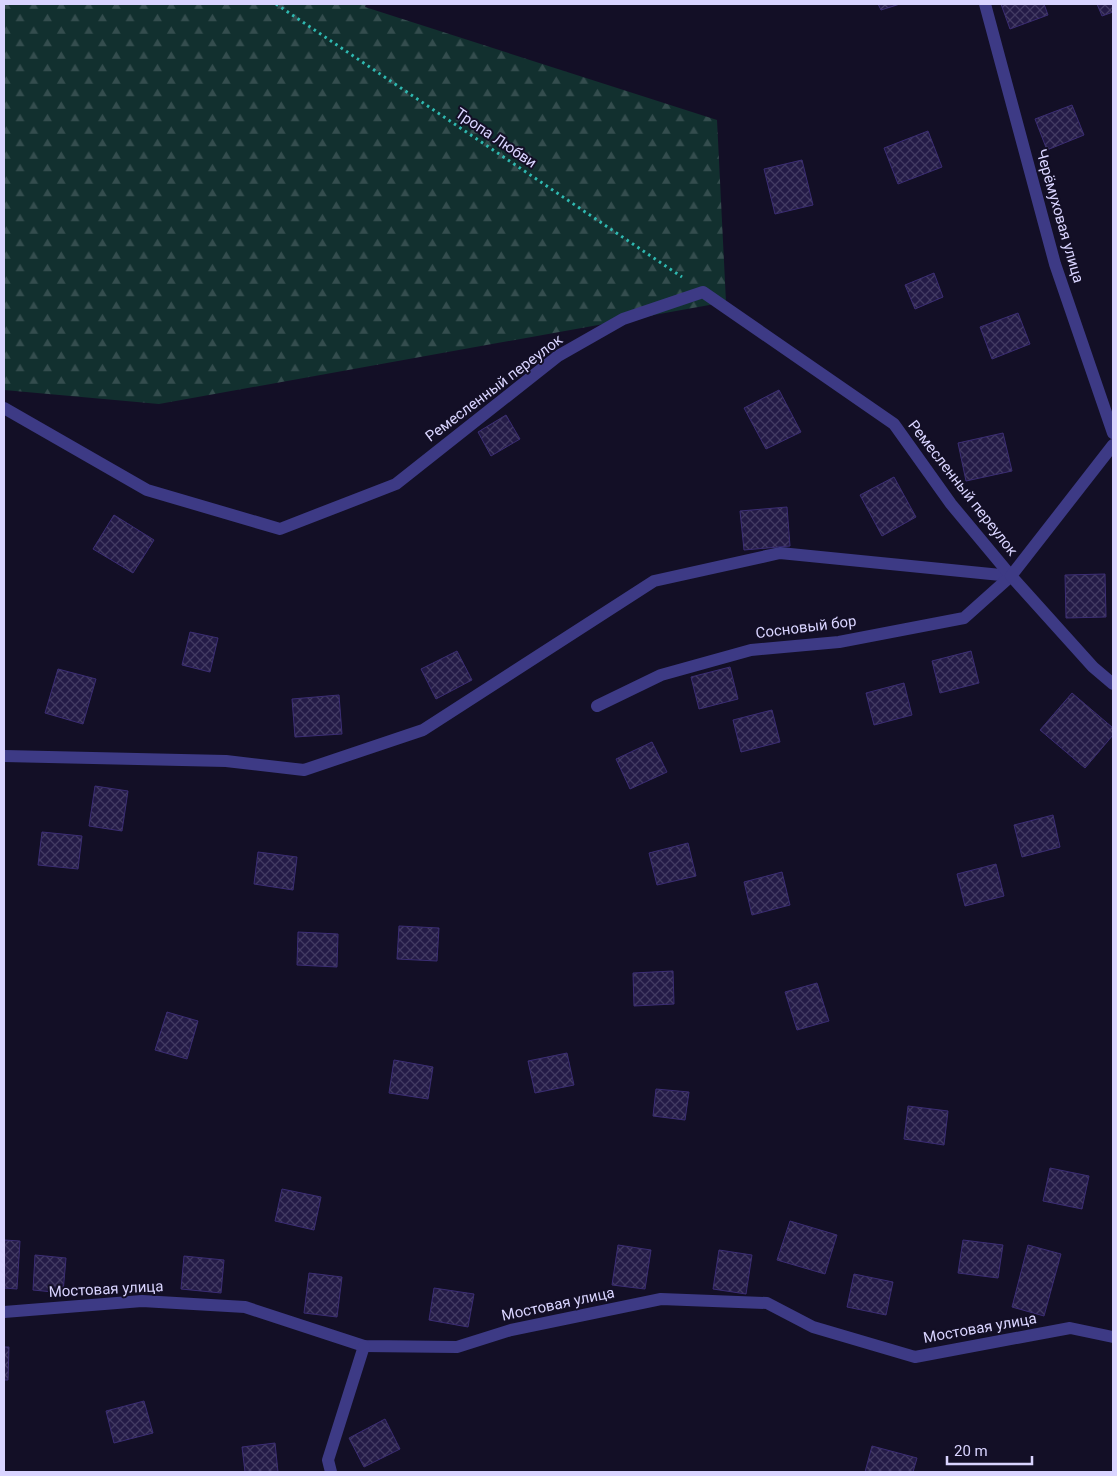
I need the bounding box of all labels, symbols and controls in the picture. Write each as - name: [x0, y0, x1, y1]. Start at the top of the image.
- street label: Тропа Любви: [452, 104, 540, 172]
- street label: Черёмуховая улица: [1032, 147, 1088, 285]
- street label: Ремесленный переулок: [422, 330, 566, 446]
- street label: Ремесленный переулок: [904, 417, 1022, 559]
- street label: Сосновый бор: [755, 612, 857, 642]
- street label: Мостовая улица: [48, 1277, 164, 1301]
- street label: Мостовая улица: [500, 1283, 616, 1325]
- street label: Мостовая улица: [922, 1309, 1038, 1347]
- scale bar: [947, 1434, 1032, 1466]
- text: 20 m: [954, 1442, 988, 1460]

